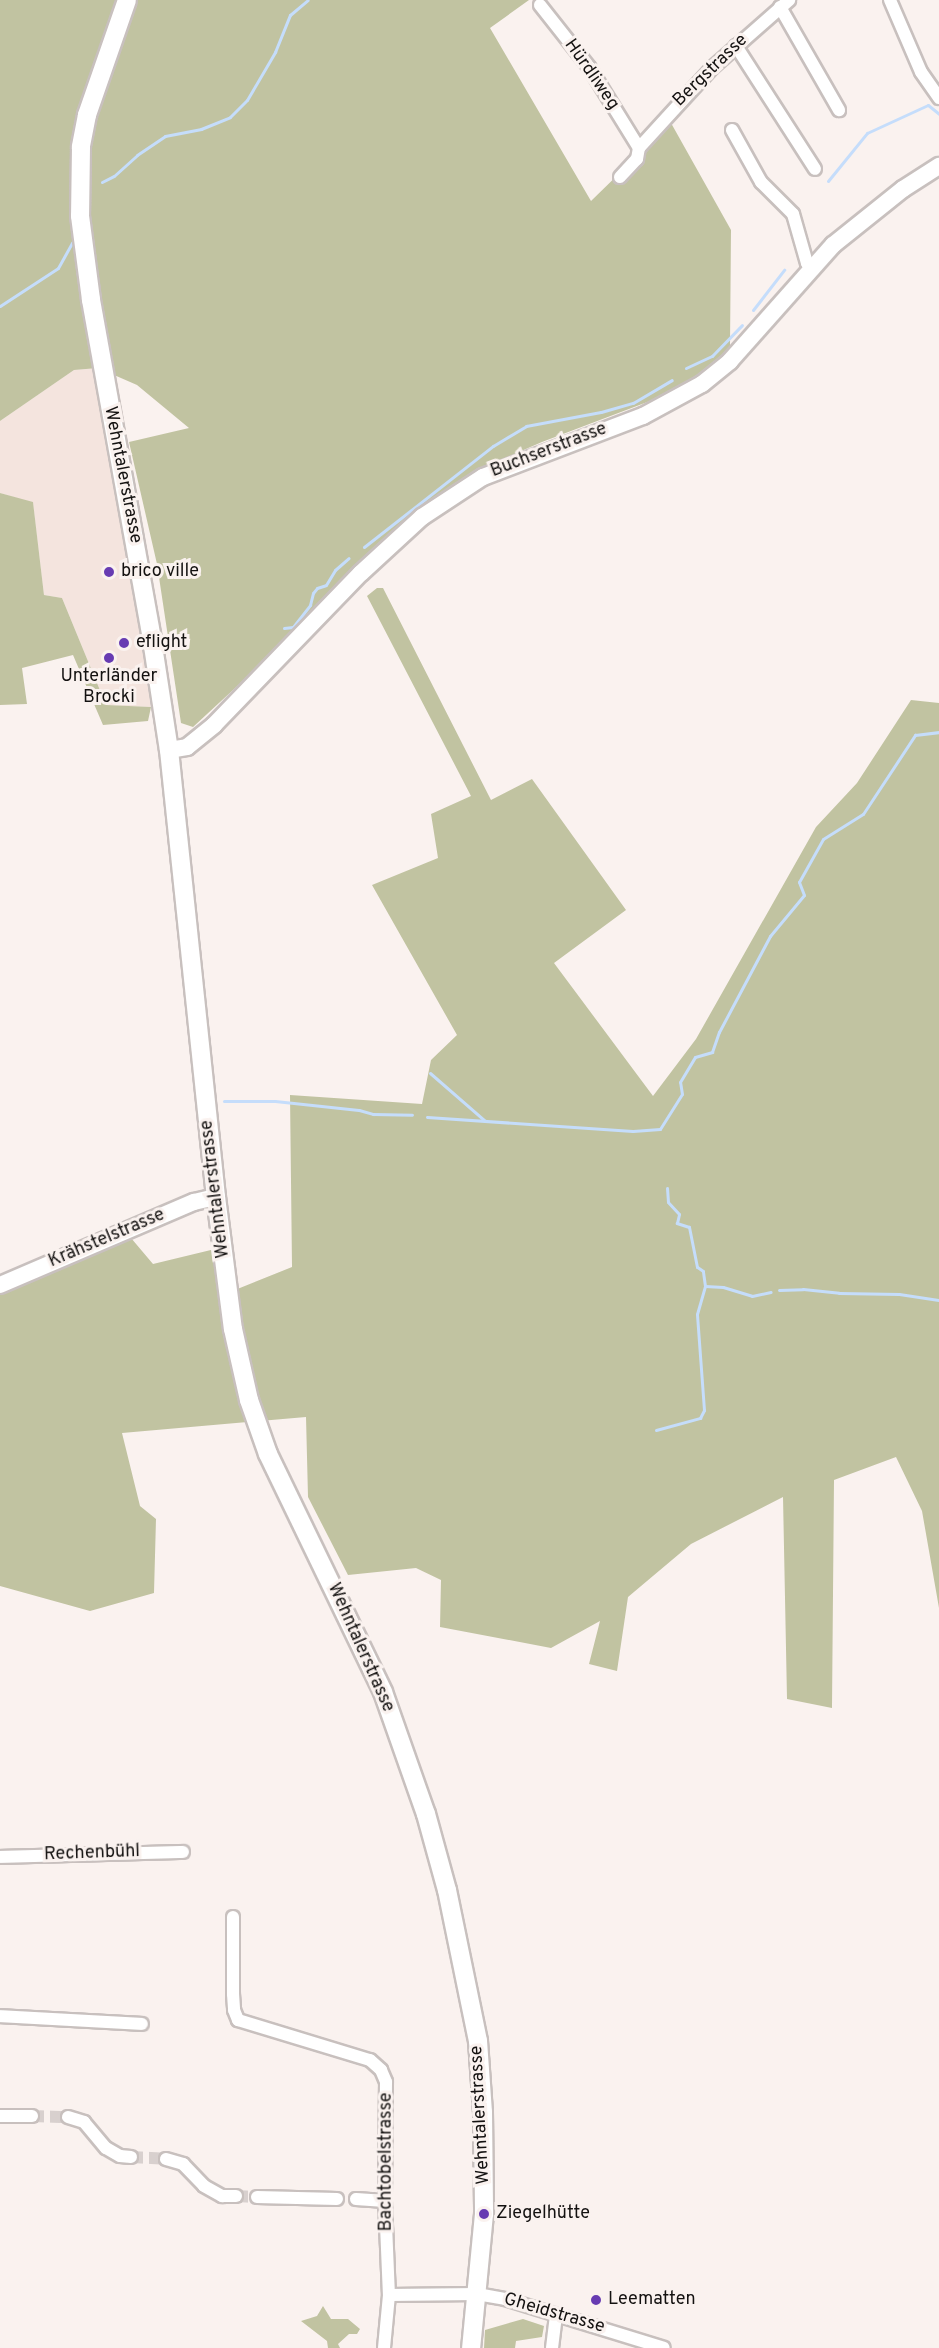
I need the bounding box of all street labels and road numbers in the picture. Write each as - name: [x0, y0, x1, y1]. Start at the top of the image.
- street label: Bergstrasse: [669, 30, 753, 112]
- street label: Hürdliweg: [559, 35, 623, 115]
- street label: Wehntalerstrasse: [98, 405, 146, 545]
- street label: Buchserstrasse: [488, 419, 610, 483]
- street label: Wehntalerstrasse: [197, 1119, 235, 1259]
- street label: Krähstelstrasse: [46, 1205, 168, 1273]
- street label: Wehntalerstrasse: [322, 1580, 398, 1716]
- street label: Rechenbühl: [44, 1842, 140, 1866]
- street label: Wehntalerstrasse: [467, 2045, 495, 2185]
- street label: Bachtobelstrasse: [376, 2093, 398, 2231]
- street label: Gheidstrasse: [501, 2289, 607, 2339]

